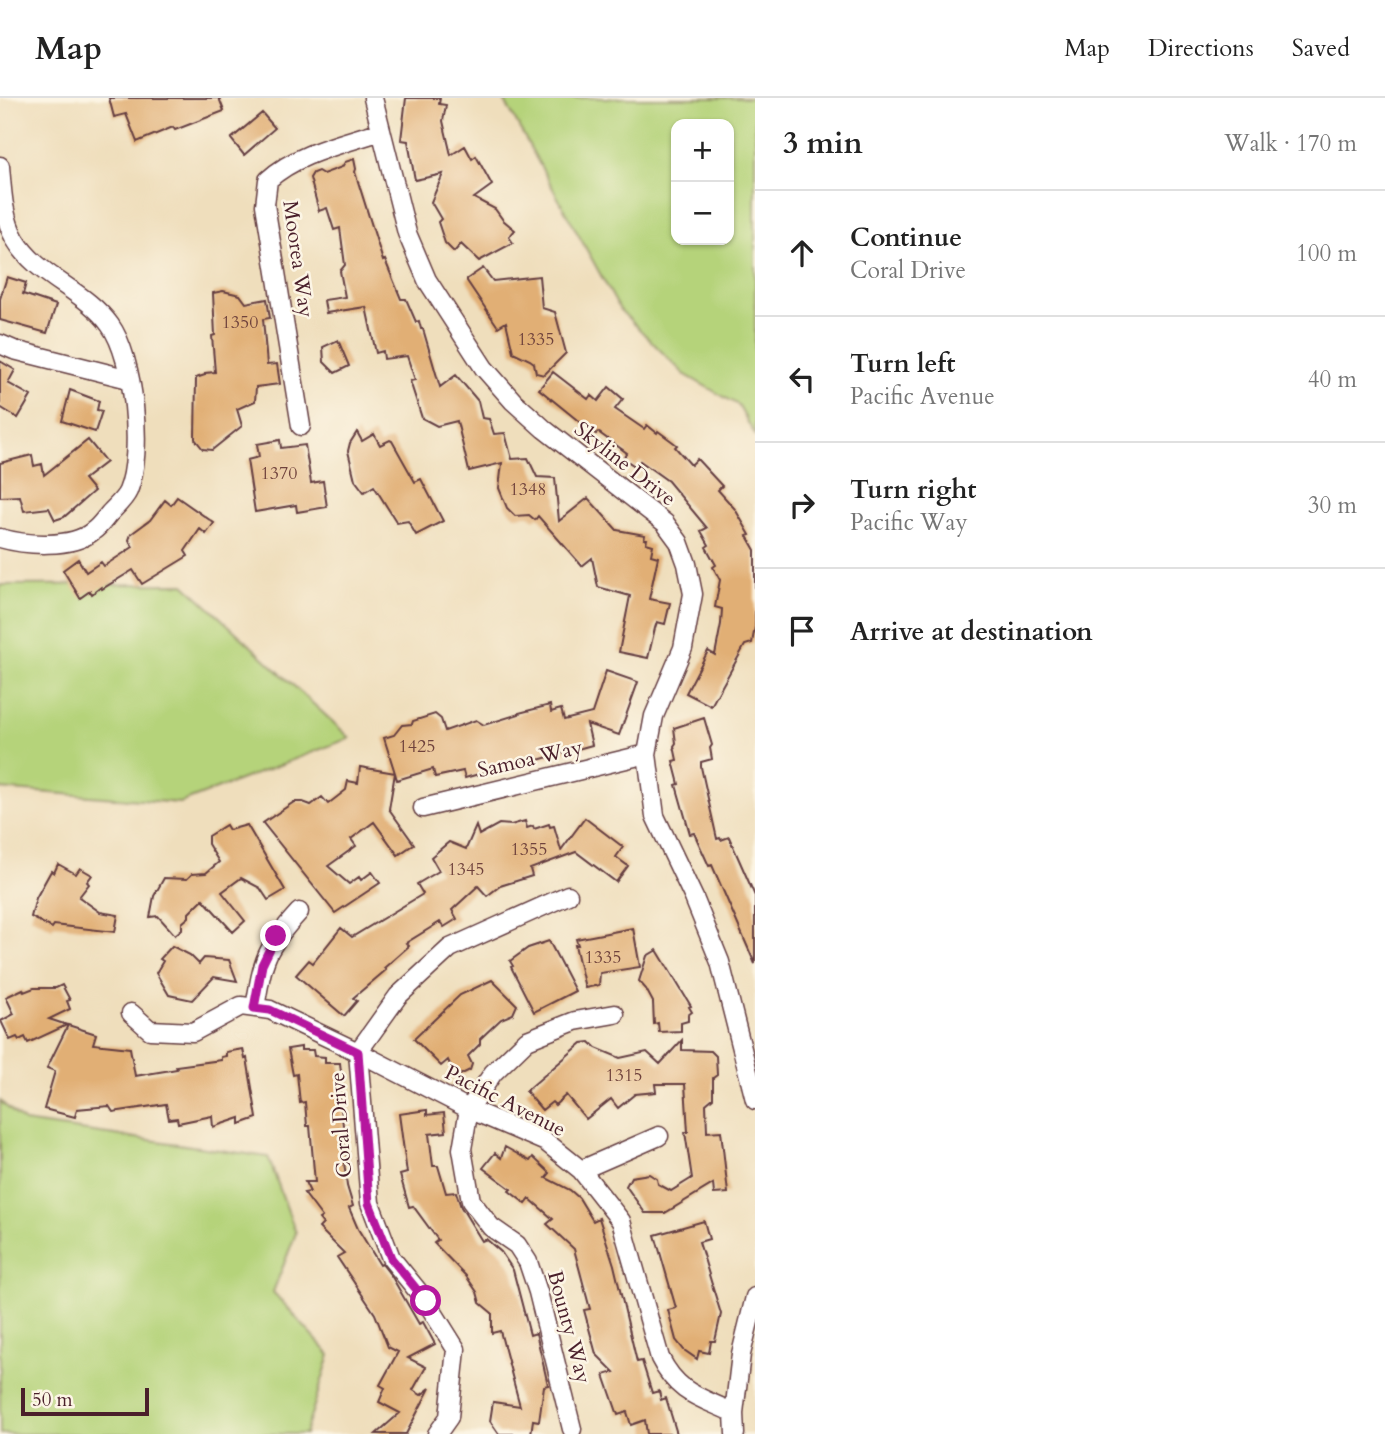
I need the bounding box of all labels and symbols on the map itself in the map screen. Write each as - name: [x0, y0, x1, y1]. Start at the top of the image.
- street label: Moorea Way: [275, 199, 321, 319]
- house number: 1350: [222, 310, 258, 335]
- house number: 1335: [518, 327, 554, 352]
- street label: Skyline Drive: [568, 415, 682, 513]
- house number: 1370: [261, 461, 297, 486]
- house number: 1348: [510, 477, 546, 502]
- street label: Samoa Way: [475, 733, 585, 785]
- house number: 1425: [399, 734, 435, 759]
- house number: 1355: [511, 837, 547, 862]
- house number: 1345: [448, 857, 484, 882]
- route end: [260, 920, 291, 951]
- house number: 1335: [585, 945, 621, 970]
- street label: Pacific Avenue: [440, 1058, 570, 1144]
- house number: 1315: [606, 1063, 642, 1088]
- street label: Coral Drive: [323, 1071, 359, 1179]
- street label: Bounty Way: [540, 1267, 598, 1387]
- route start: [410, 1285, 441, 1316]
- scale bar: [21, 1385, 149, 1417]

